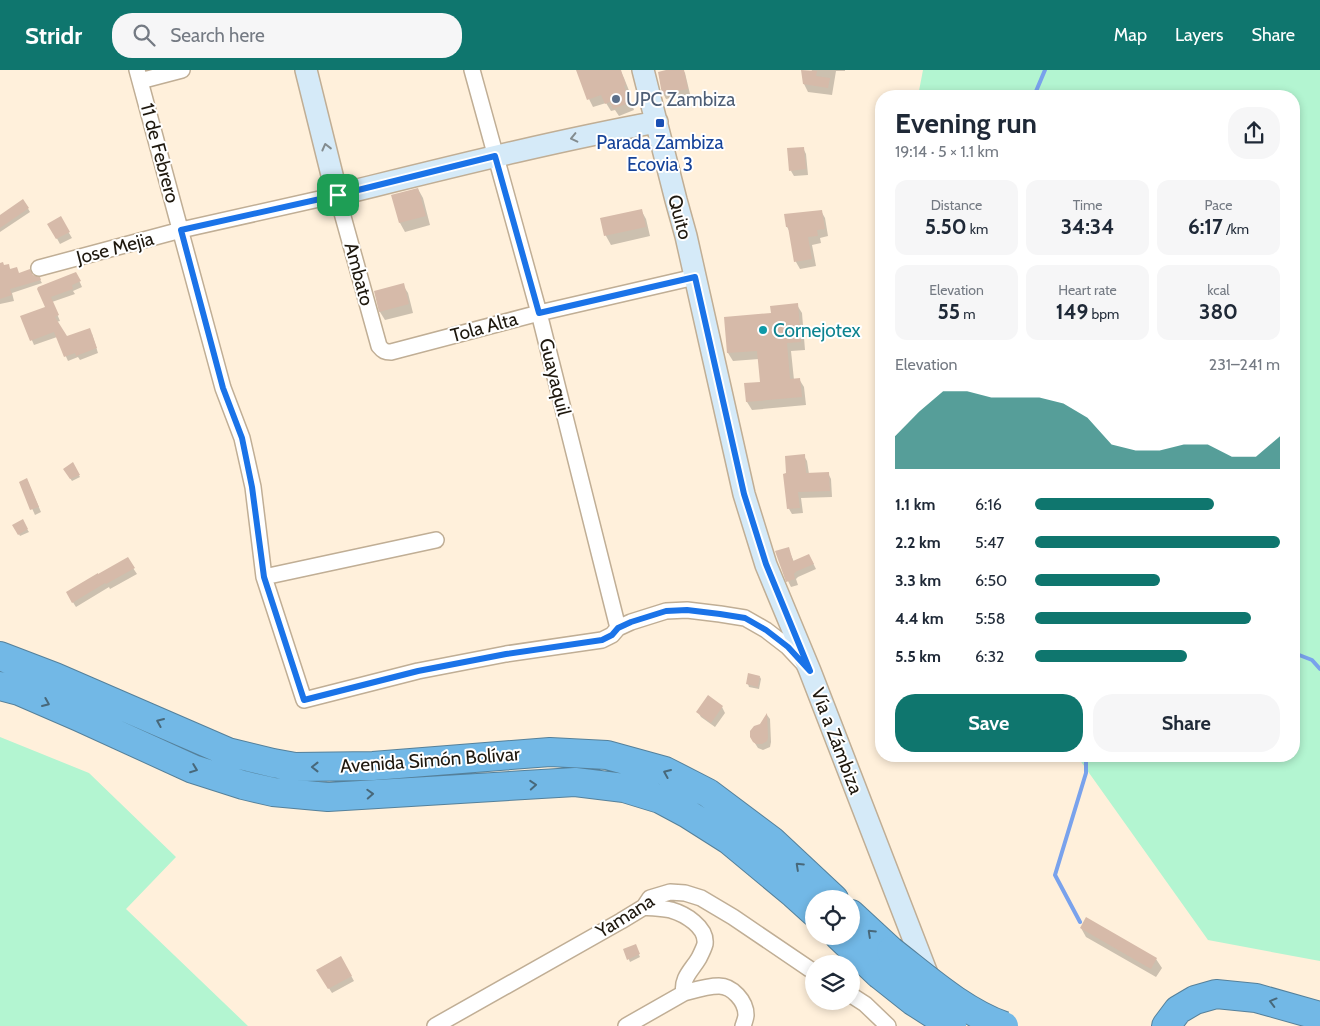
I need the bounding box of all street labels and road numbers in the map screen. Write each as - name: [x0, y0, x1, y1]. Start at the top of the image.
- street label: 11 de Febrero: [136, 101, 184, 205]
- street label: Quito: [663, 192, 697, 242]
- street label: Jose Mejia: [73, 227, 156, 270]
- street label: Ambato: [340, 240, 378, 308]
- street label: Tola Alta: [448, 307, 520, 347]
- street label: Guayaquil: [534, 336, 576, 419]
- street label: Vía a Zámbiza: [806, 685, 868, 797]
- street label: Avenida Simón Bolívar: [339, 742, 521, 778]
- street label: Yamana: [591, 889, 658, 943]

